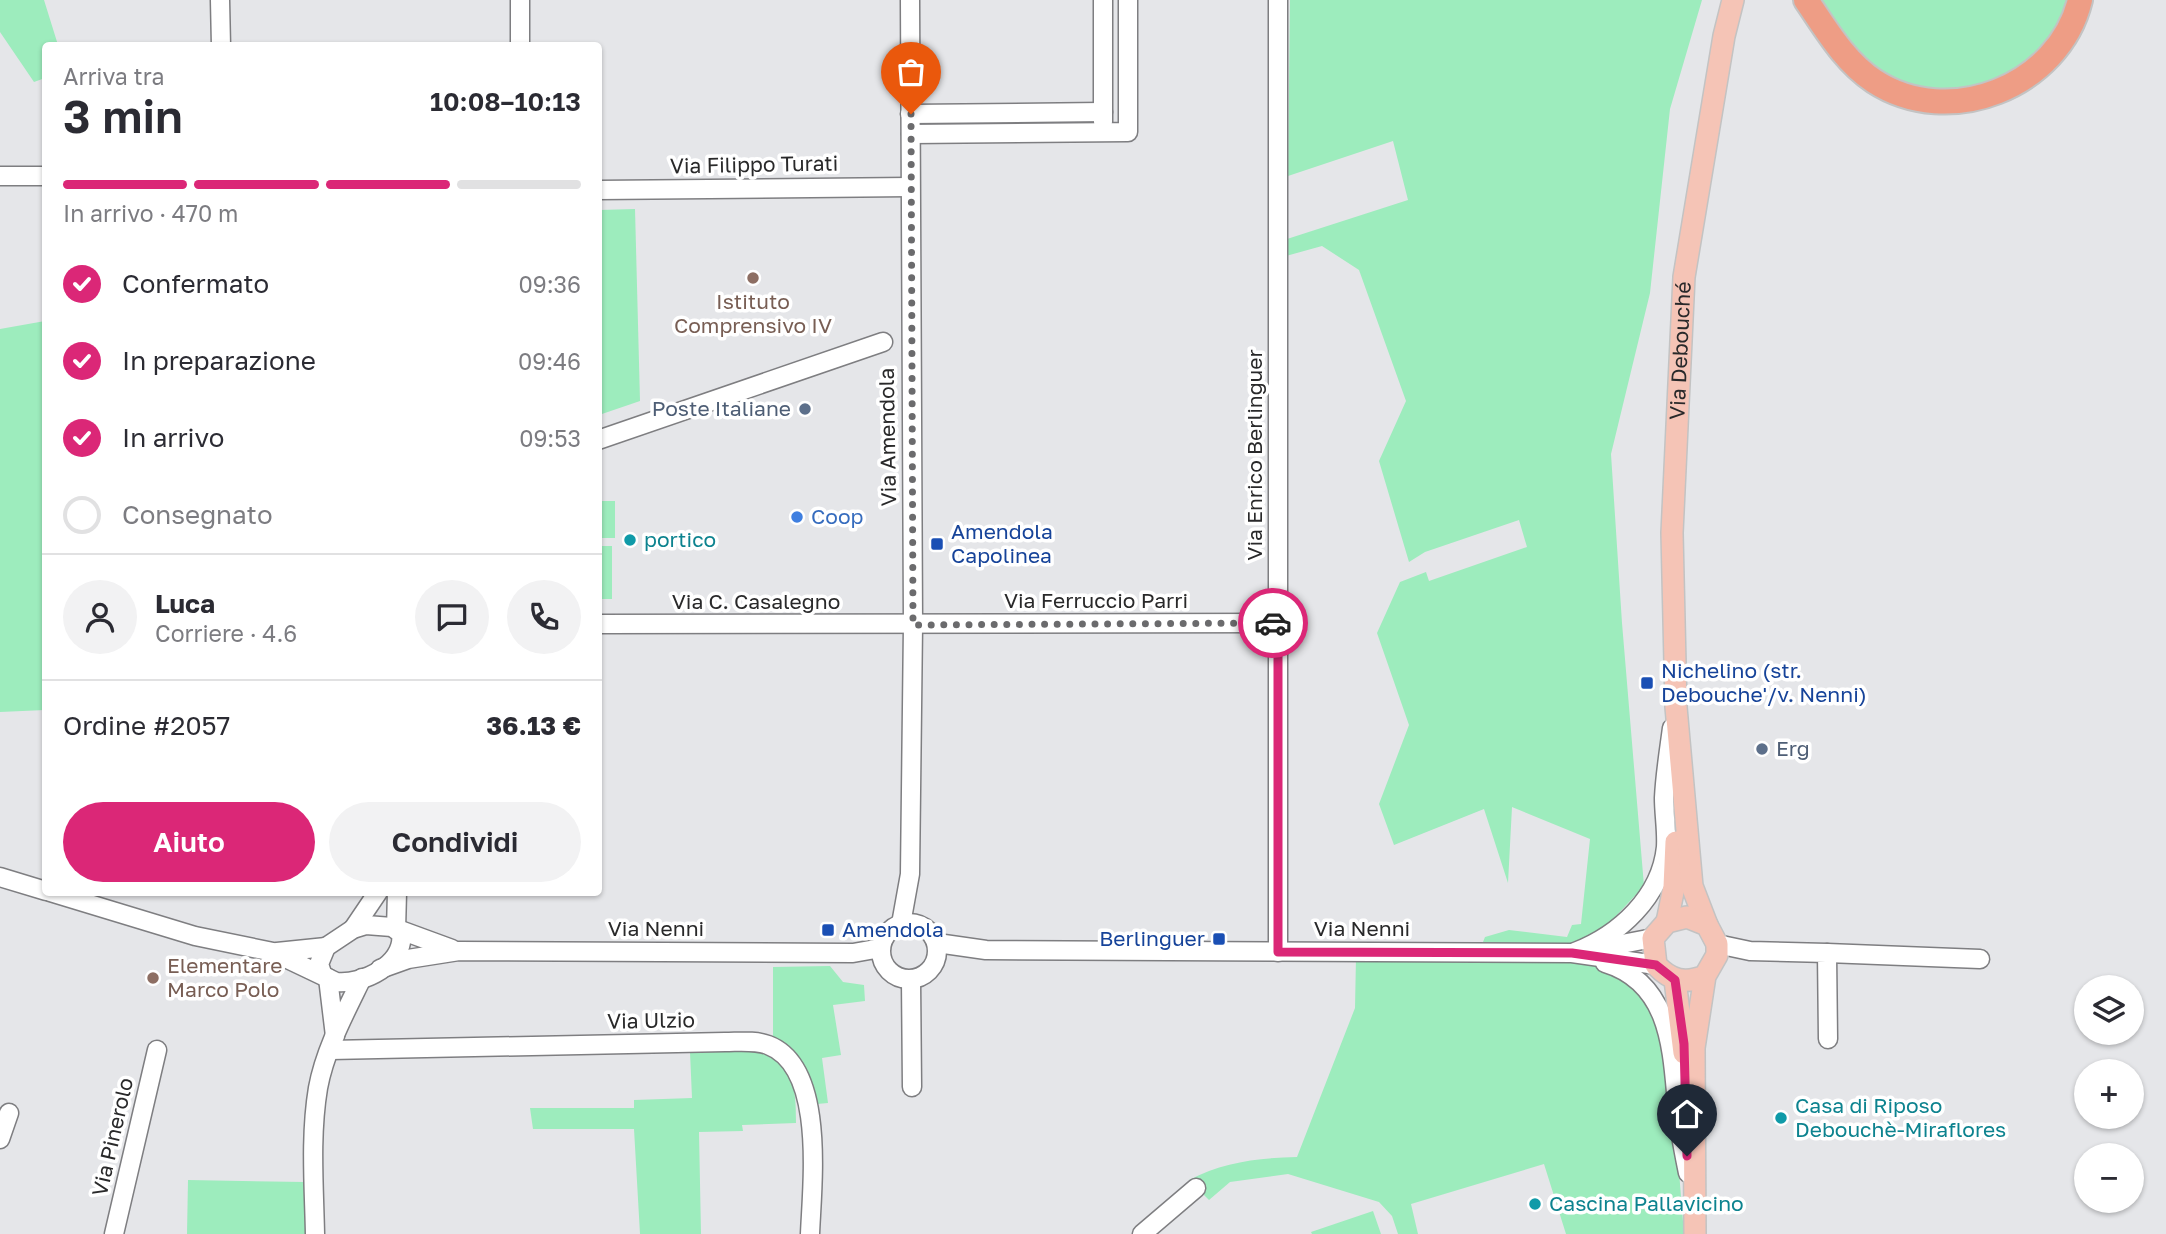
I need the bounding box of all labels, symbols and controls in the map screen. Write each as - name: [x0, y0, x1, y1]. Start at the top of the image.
- pin: [881, 42, 941, 114]
- icon: bag: [892, 53, 930, 91]
- text: Arriva tra: [63, 62, 164, 90]
- text: 10:08–10:13: [430, 86, 581, 117]
- text: 3 min: [63, 88, 183, 143]
- street label: Via Filippo Turati: [670, 150, 838, 178]
- text: In arrivo · 470 m: [63, 199, 238, 227]
- icon: check: [63, 265, 101, 303]
- text: Confermato: [122, 268, 269, 299]
- text: 09:36: [519, 270, 581, 298]
- marker: Istituto Comprensivo IV: [745, 270, 761, 286]
- street label: Via Debouché: [1663, 281, 1696, 421]
- place label: Istituto Comprensivo IV: [674, 288, 832, 338]
- icon: check: [63, 342, 101, 380]
- text: In preparazione: [122, 345, 316, 376]
- text: 09:46: [518, 347, 581, 375]
- street label: Via Enrico Berlinguer: [1241, 349, 1267, 561]
- street label: Via Amendola: [873, 367, 901, 507]
- place label: Poste Italiane: [652, 395, 791, 421]
- marker: Poste Italiane: [797, 401, 813, 417]
- icon: check: [63, 419, 101, 457]
- text: In arrivo: [122, 422, 224, 453]
- text: 09:53: [519, 424, 581, 452]
- text: Consegnato: [122, 499, 273, 530]
- place label: Coop: [811, 503, 863, 529]
- marker: Coop: [789, 509, 805, 525]
- place label: Amendola Capolinea: [951, 518, 1053, 568]
- place label: portico: [644, 526, 716, 552]
- marker: portico: [622, 532, 638, 548]
- marker: Amendola Capolinea: [929, 536, 945, 552]
- button: person: [63, 580, 137, 654]
- button: chat: [415, 580, 489, 654]
- button: phone: [507, 580, 581, 654]
- street label: Via Ferruccio Parri: [1004, 587, 1188, 613]
- text: Luca: [155, 588, 215, 619]
- street label: Via C. Casalegno: [672, 588, 840, 614]
- courier: [1238, 588, 1308, 658]
- icon: car: [1254, 604, 1292, 642]
- text: Corriere · 4.6: [155, 619, 297, 647]
- place label: Nichelino (str. Debouche'/v. Nenni): [1661, 657, 1867, 707]
- marker: Nichelino (str. Debouche'/v. Nenni): [1639, 675, 1655, 691]
- text: Ordine #2057: [63, 710, 230, 741]
- text: 36.13 €: [486, 710, 581, 741]
- place label: Erg: [1776, 735, 1810, 761]
- marker: Erg: [1754, 741, 1770, 757]
- button: Aiuto: [63, 802, 315, 882]
- button: Condividi: [329, 802, 581, 882]
- street label: Via Nenni: [608, 915, 704, 941]
- street label: Via Nenni: [1314, 915, 1410, 941]
- place label: Amendola: [842, 916, 944, 942]
- marker: Amendola: [820, 922, 836, 938]
- place label: Berlinguer: [1099, 925, 1205, 951]
- marker: Berlinguer: [1211, 931, 1227, 947]
- place label: Elementare Marco Polo: [167, 952, 282, 1002]
- marker: Elementare Marco Polo: [145, 970, 161, 986]
- map controls: [2074, 975, 2144, 1213]
- button: layers: [2074, 975, 2144, 1045]
- street label: Via Ulzio: [607, 1006, 695, 1034]
- button: +: [2074, 1059, 2144, 1129]
- street label: Via Pinerolo: [86, 1075, 138, 1199]
- pin: [1657, 1084, 1717, 1156]
- place label: Casa di Riposo Debouchè-Miraflores: [1795, 1092, 2006, 1142]
- icon: home: [1668, 1095, 1706, 1133]
- marker: Casa di Riposo Debouchè-Miraflores: [1773, 1110, 1789, 1126]
- button: −: [2074, 1143, 2144, 1213]
- place label: Cascina Pallavicino: [1549, 1190, 1744, 1216]
- marker: Cascina Pallavicino: [1527, 1196, 1543, 1212]

